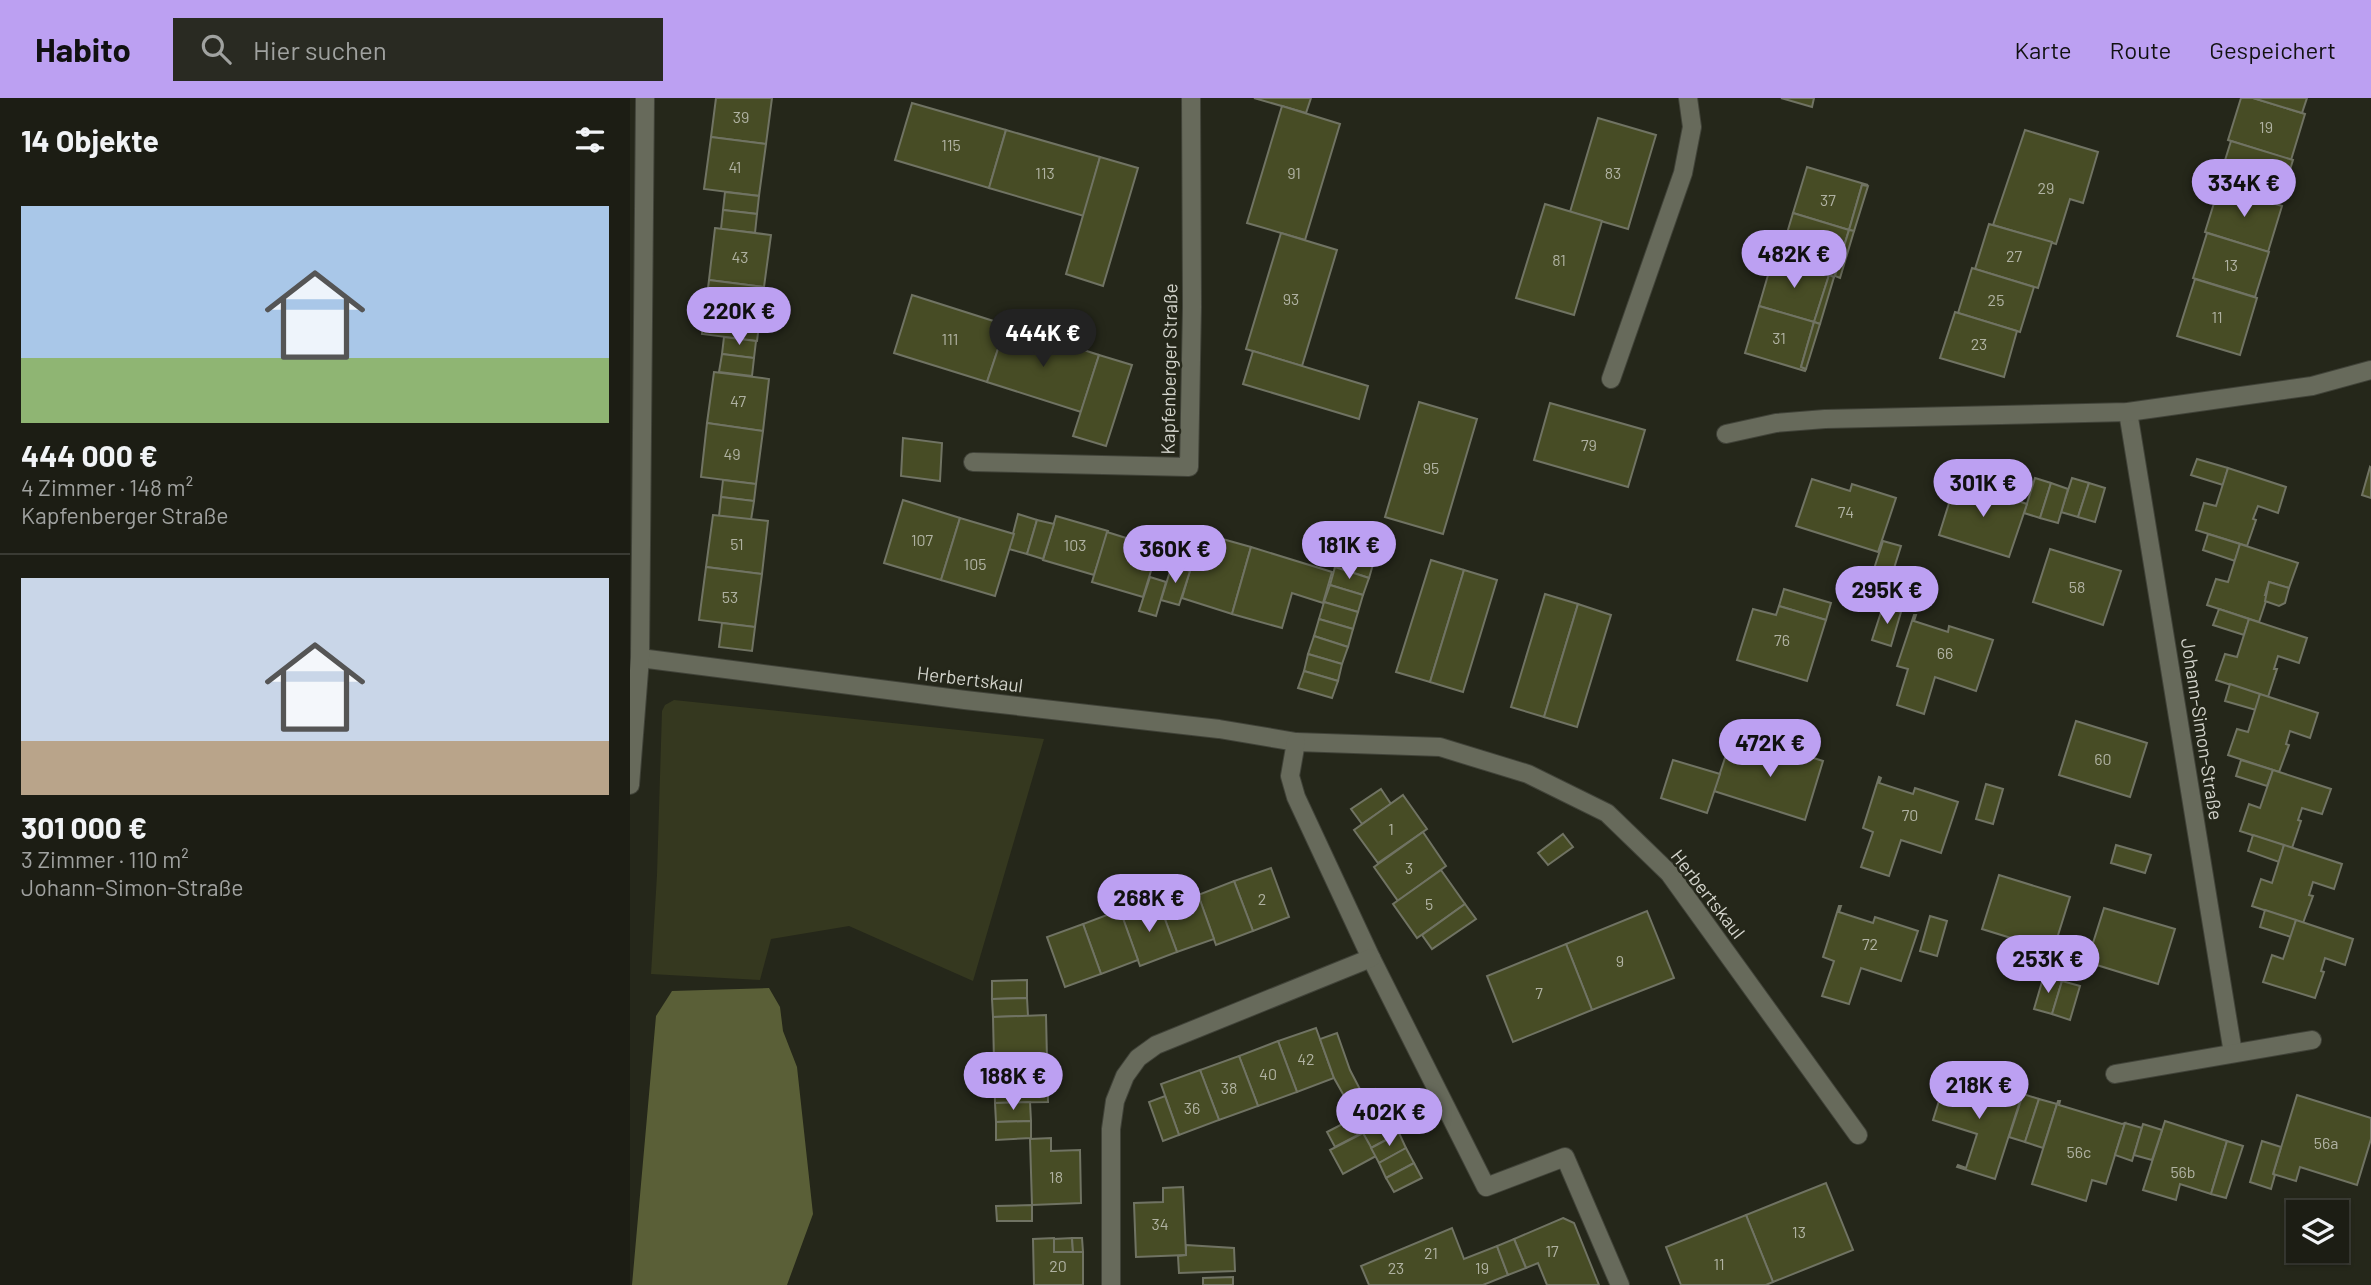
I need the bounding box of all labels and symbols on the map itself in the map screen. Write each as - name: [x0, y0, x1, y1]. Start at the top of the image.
- house number: 39: [733, 107, 749, 126]
- house number: 19: [2259, 117, 2273, 136]
- house number: 115: [941, 135, 961, 154]
- house number: 41: [729, 157, 741, 176]
- pin: 334K €: [2187, 159, 2301, 219]
- house number: 113: [1035, 163, 1055, 182]
- house number: 91: [1287, 163, 1301, 182]
- house number: 83: [1605, 163, 1621, 182]
- house number: 29: [2038, 178, 2054, 197]
- house number: 37: [1820, 190, 1836, 209]
- pin: 482K €: [1737, 230, 1851, 290]
- house number: 27: [2006, 246, 2022, 265]
- house number: 43: [731, 247, 749, 266]
- house number: 81: [1552, 250, 1566, 269]
- house number: 13: [2224, 255, 2238, 274]
- street label: Kapfenberger Straße: [1156, 283, 1181, 455]
- pin: 220K €: [682, 288, 796, 347]
- house number: 93: [1283, 289, 1299, 308]
- house number: 25: [1988, 290, 2004, 309]
- house number: 11: [2211, 307, 2223, 326]
- pin: 444K €: [986, 310, 1100, 369]
- house number: 31: [1772, 328, 1786, 347]
- house number: 111: [942, 329, 958, 348]
- house number: 23: [1971, 334, 1987, 353]
- house number: 47: [730, 391, 746, 410]
- house number: 79: [1581, 435, 1597, 454]
- house number: 49: [723, 444, 741, 463]
- house number: 95: [1423, 458, 1439, 477]
- pin: 301K €: [1926, 460, 2040, 519]
- house number: 74: [1838, 502, 1854, 521]
- pin: 181K €: [1292, 522, 1406, 581]
- pin: 360K €: [1118, 526, 1232, 585]
- house number: 107: [911, 530, 934, 549]
- house number: 51: [730, 534, 744, 553]
- house number: 103: [1064, 535, 1086, 554]
- house number: 105: [964, 554, 986, 573]
- pin: 295K €: [1830, 566, 1944, 626]
- house number: 58: [2069, 577, 2085, 596]
- house number: 53: [722, 587, 738, 606]
- house number: 76: [1774, 630, 1790, 649]
- street label: Johann-Simon-Straße: [2177, 636, 2228, 822]
- house number: 66: [1937, 643, 1953, 662]
- street label: Herbertskaul: [916, 661, 1024, 696]
- pin: 472K €: [1713, 720, 1827, 779]
- house number: 60: [2094, 749, 2112, 768]
- house number: 70: [1902, 805, 1918, 824]
- house number: 1: [1388, 819, 1394, 838]
- street label: Herbertskaul: [1666, 845, 1750, 943]
- house number: 3: [1405, 858, 1413, 877]
- pin: 268K €: [1092, 874, 1206, 934]
- house number: 2: [1258, 889, 1266, 908]
- house number: 5: [1425, 894, 1433, 913]
- house number: 72: [1862, 934, 1878, 953]
- pin: 253K €: [1991, 936, 2105, 995]
- house number: 9: [1616, 951, 1624, 970]
- house number: 7: [1535, 983, 1543, 1002]
- house number: 42: [1297, 1049, 1315, 1068]
- pin: 188K €: [956, 1052, 1070, 1112]
- pin: 218K €: [1922, 1062, 2036, 1121]
- house number: 40: [1259, 1064, 1277, 1083]
- house number: 38: [1221, 1078, 1237, 1097]
- pin: 402K €: [1332, 1088, 1446, 1148]
- house number: 36: [1184, 1098, 1200, 1117]
- house number: 56a: [2314, 1133, 2338, 1152]
- house number: 56c: [2067, 1142, 2091, 1161]
- house number: 56b: [2170, 1162, 2196, 1181]
- house number: 18: [1049, 1167, 1063, 1186]
- house number: 34: [1151, 1214, 1169, 1233]
- house number: 13: [1792, 1222, 1806, 1241]
- house number: 17: [1545, 1241, 1559, 1260]
- house number: 21: [1424, 1243, 1438, 1262]
- house number: 11: [1713, 1254, 1725, 1273]
- house number: 20: [1049, 1256, 1067, 1275]
- house number: 23: [1388, 1258, 1404, 1277]
- house number: 19: [1475, 1258, 1489, 1277]

